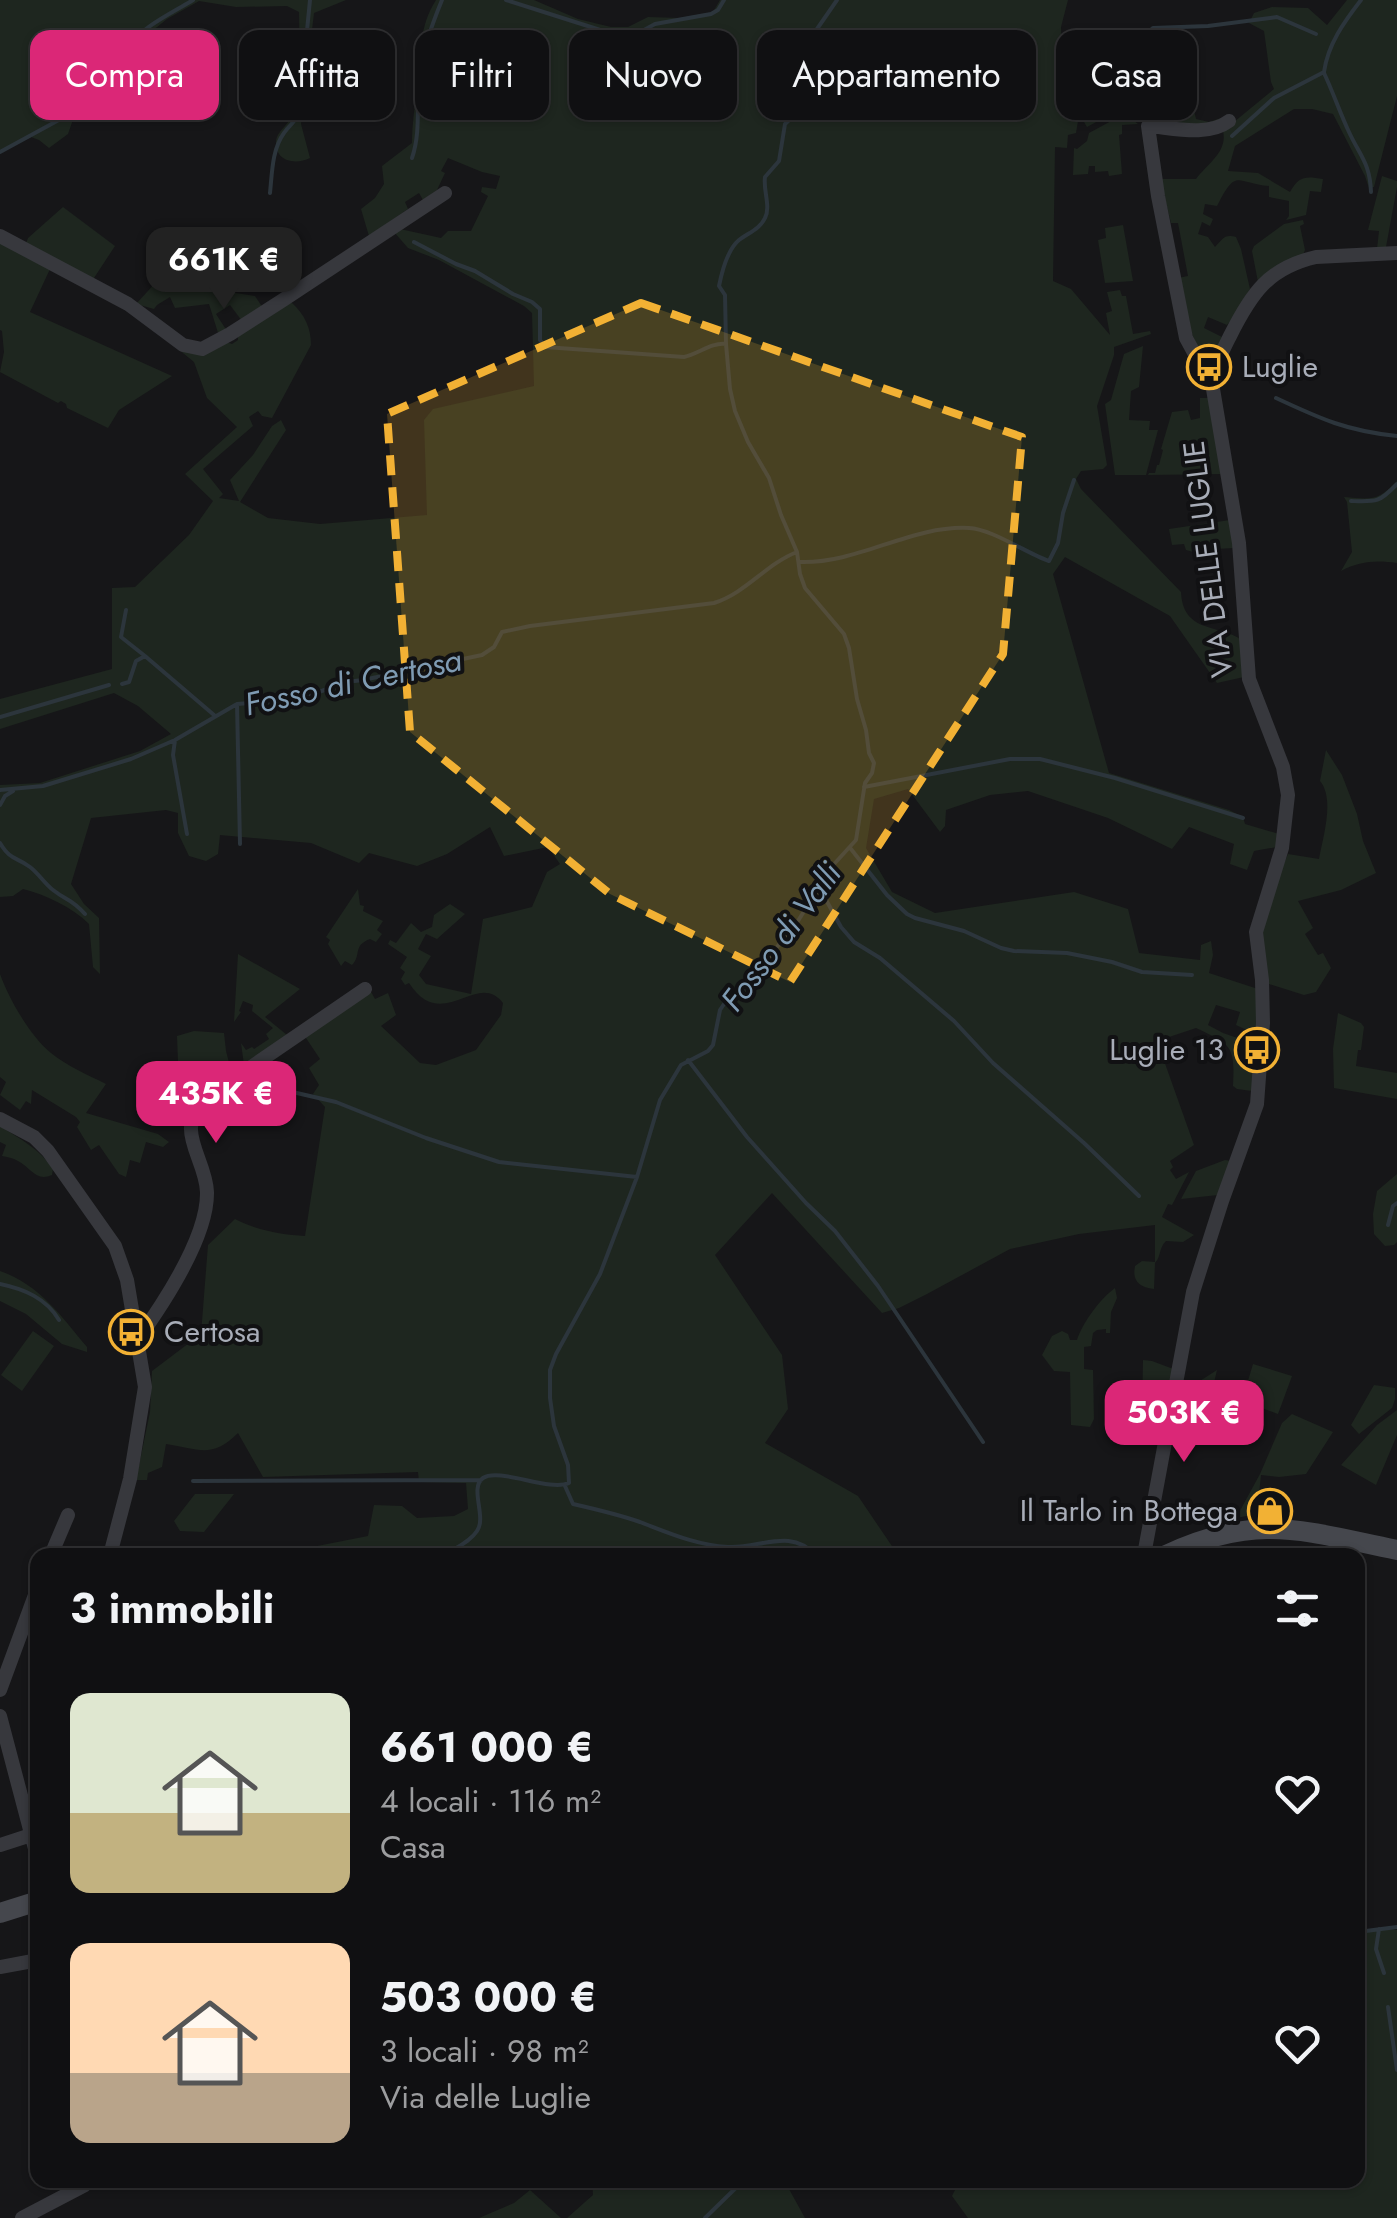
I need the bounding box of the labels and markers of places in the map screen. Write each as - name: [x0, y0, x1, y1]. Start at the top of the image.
- pin: 661K €: [143, 227, 305, 312]
- bus stop icon: Luglie: [1186, 344, 1232, 390]
- place label: Luglie: [1242, 345, 1318, 388]
- bus stop icon: Luglie 13: [1234, 1027, 1280, 1073]
- place label: Luglie 13: [1109, 1028, 1224, 1071]
- pin: 435K €: [135, 1061, 297, 1146]
- bus stop icon: Certosa: [108, 1309, 154, 1355]
- place label: Certosa: [164, 1310, 260, 1353]
- pin: 503K €: [1103, 1380, 1265, 1465]
- shop icon: Il Tarlo in Bottega: [1247, 1488, 1293, 1534]
- place label: Il Tarlo in Bottega: [1020, 1489, 1238, 1532]

